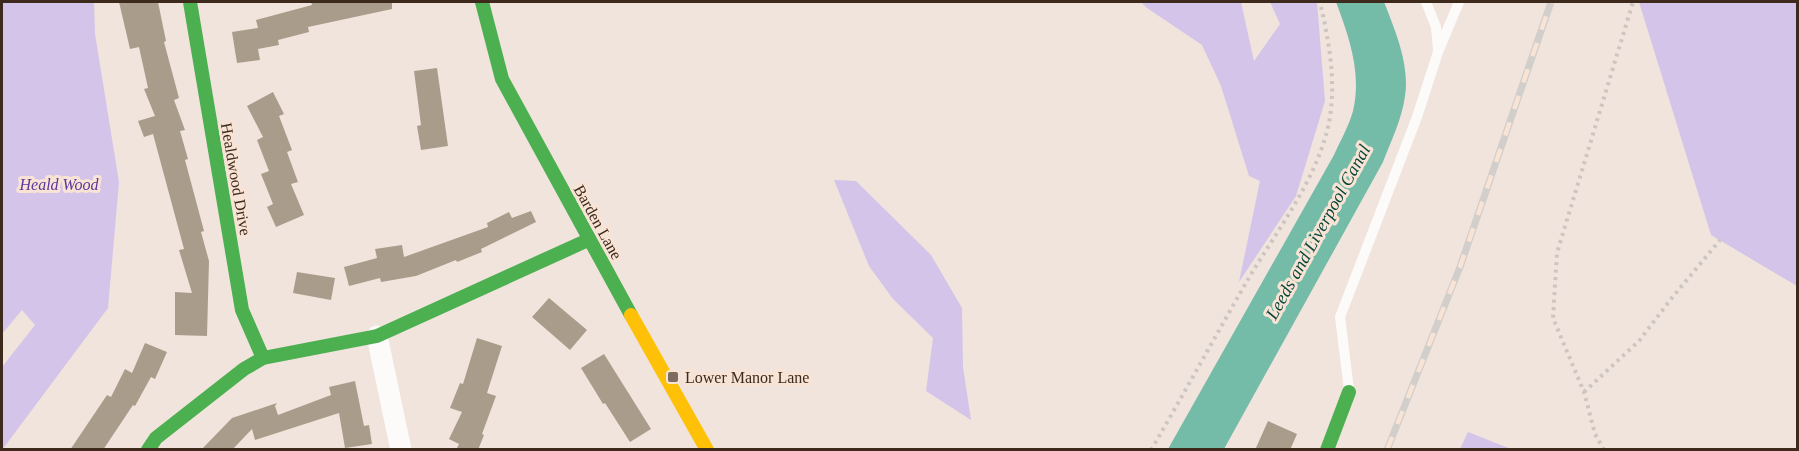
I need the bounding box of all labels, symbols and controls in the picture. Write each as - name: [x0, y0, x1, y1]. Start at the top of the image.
- street label: Healdwood Drive: [218, 121, 254, 237]
- water label: Leeds and Liverpool Canal: [1261, 141, 1374, 324]
- park label: Heald Wood: [19, 176, 99, 193]
- street label: Barden Lane: [571, 182, 625, 262]
- place label: Lower Manor Lane: [685, 369, 809, 386]
- marker: Lower Manor Lane: [666, 370, 680, 384]

